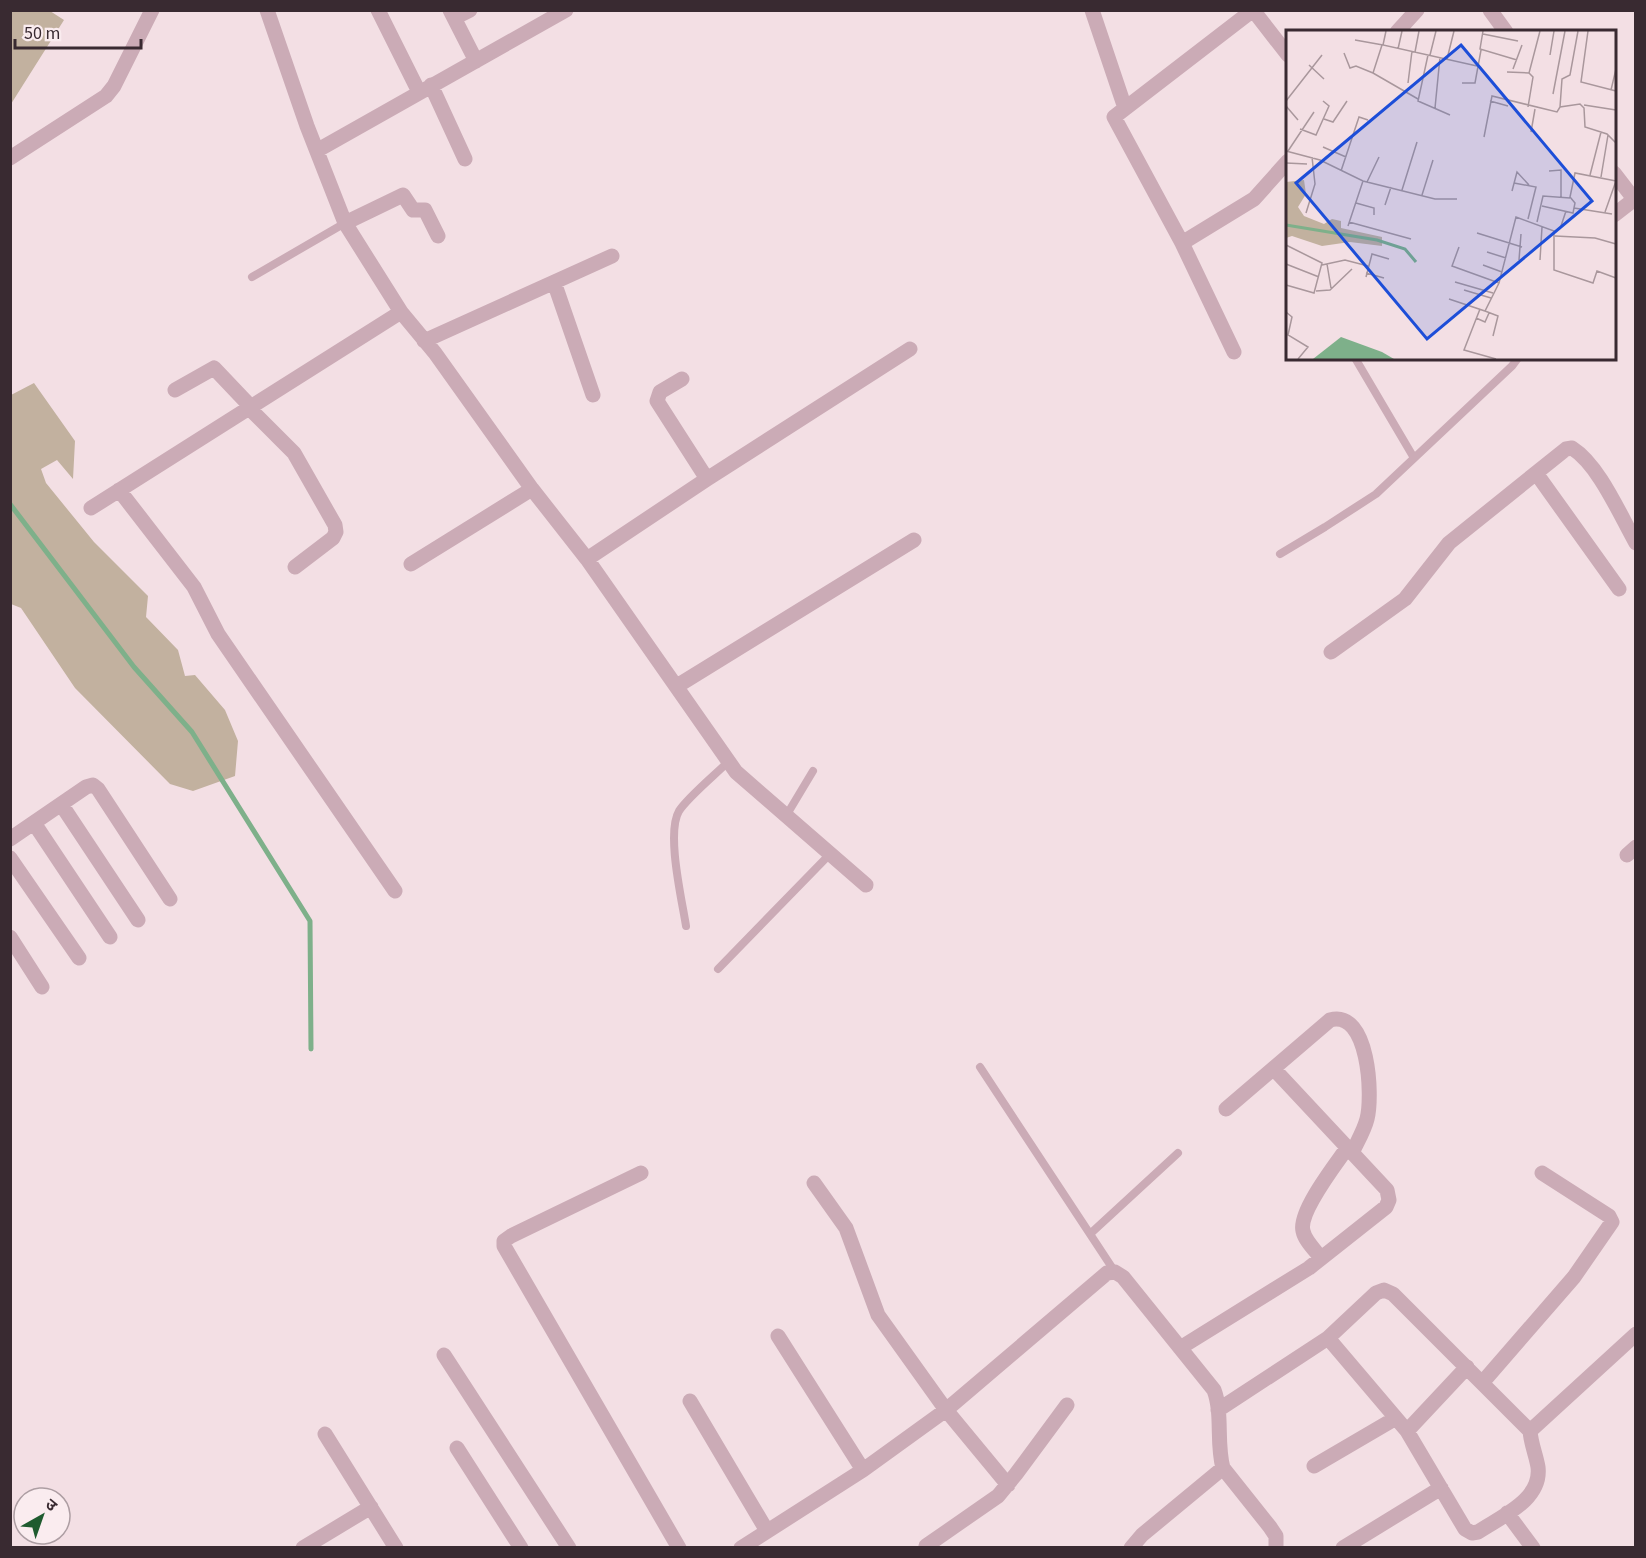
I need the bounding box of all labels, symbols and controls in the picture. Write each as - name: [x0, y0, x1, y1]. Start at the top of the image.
- scale bar: [15, 12, 141, 50]
- text: 50 m: [24, 21, 60, 46]
- inset map: [1286, 30, 1616, 360]
- north arrow: [12, 1486, 72, 1546]
- text: उ: [40, 1494, 62, 1517]

